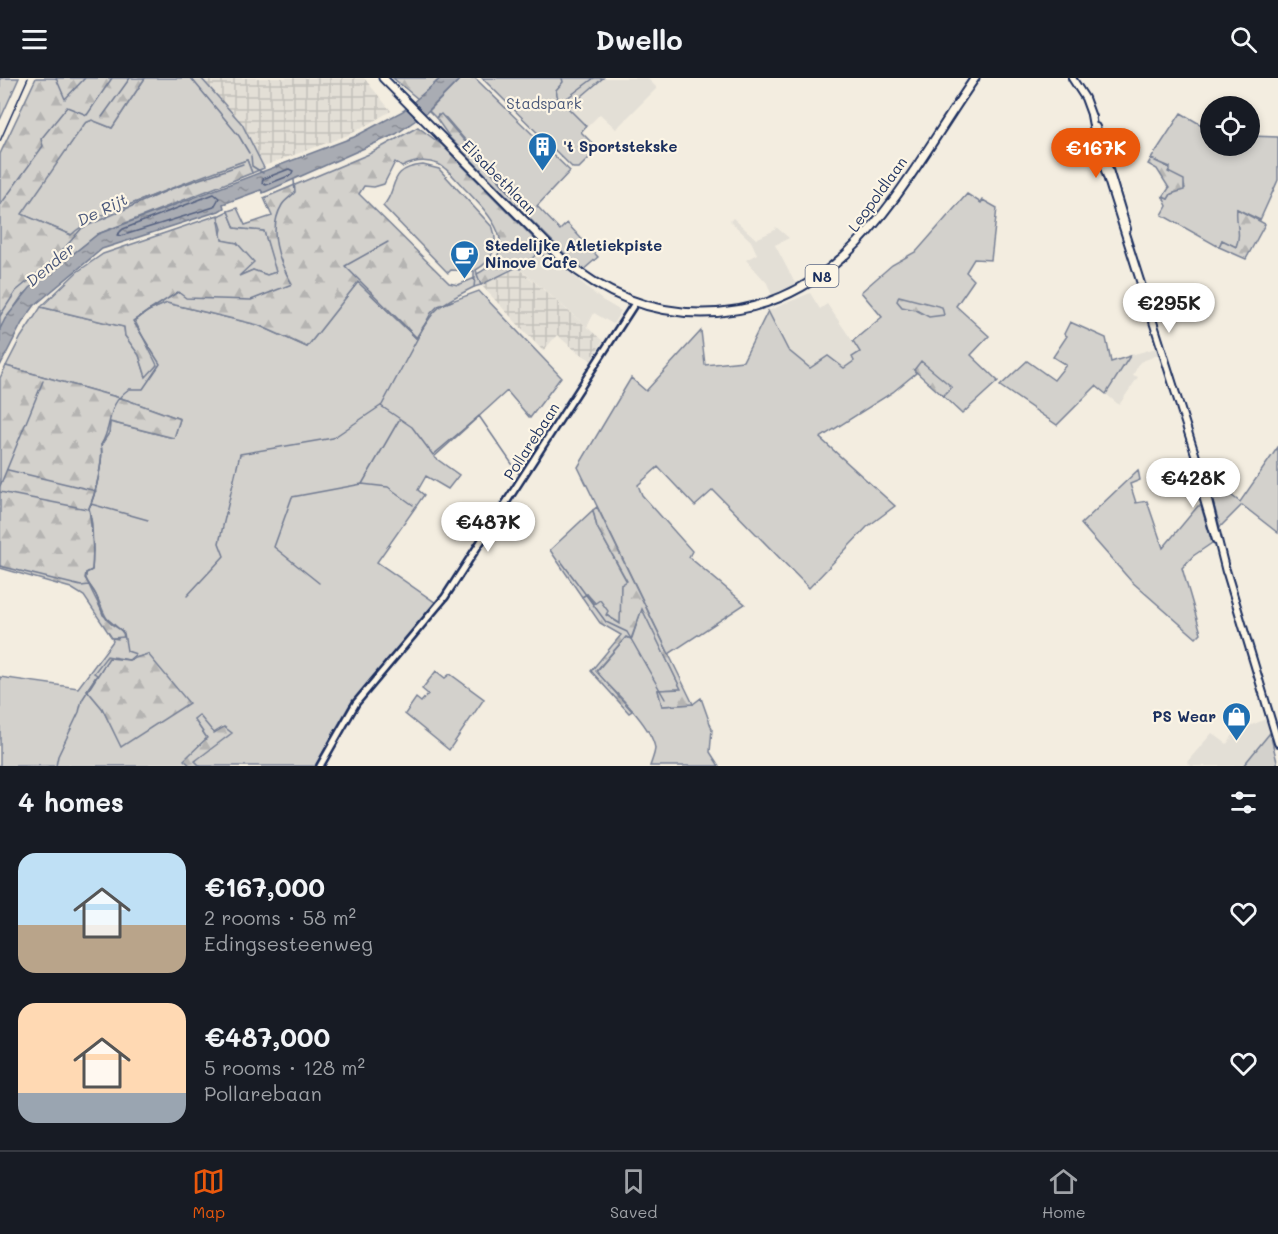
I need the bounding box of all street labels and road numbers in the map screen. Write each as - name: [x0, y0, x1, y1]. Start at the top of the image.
- street label: Elisabethlaan: [458, 135, 542, 219]
- street label: Leopoldlaan: [843, 152, 911, 236]
- road number: N8: [806, 265, 838, 287]
- street label: Pollarebaan: [499, 399, 563, 483]

